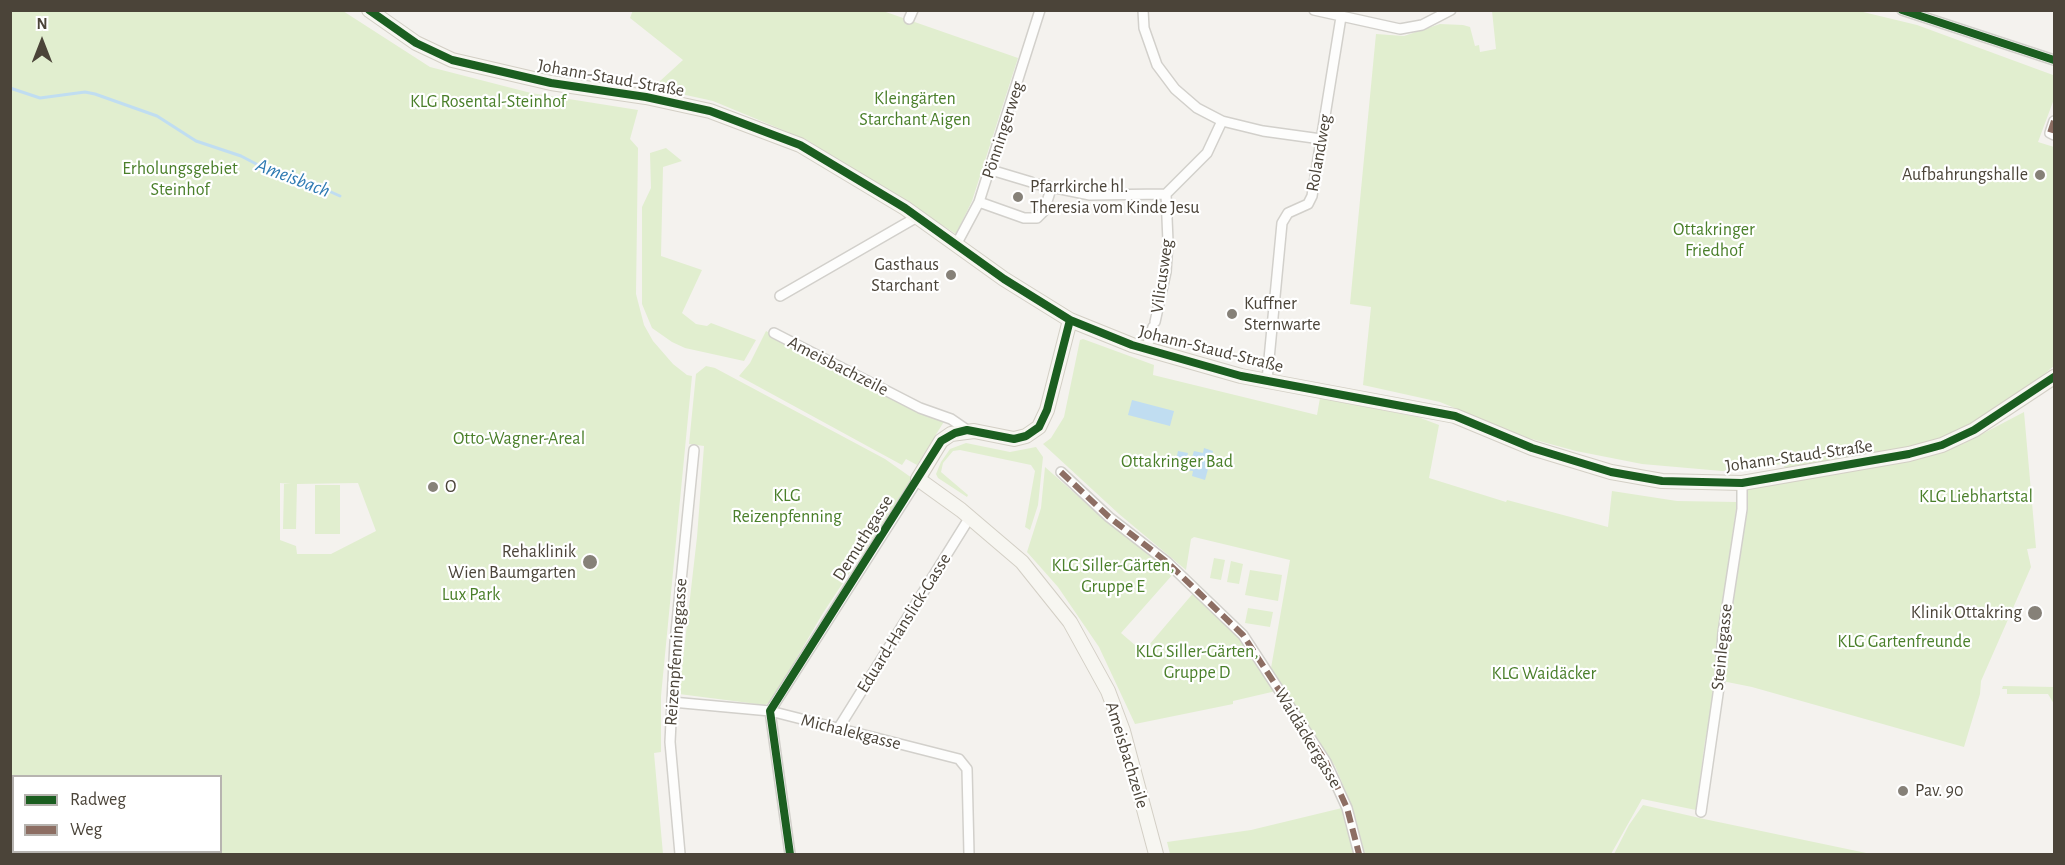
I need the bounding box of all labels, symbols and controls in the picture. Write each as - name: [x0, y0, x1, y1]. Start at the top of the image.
- north arrow: [12, 12, 72, 72]
- text: N: [36, 16, 48, 32]
- street label: Johann-Staud-Straße: [536, 54, 686, 102]
- street label: Pönningerweg: [977, 79, 1029, 181]
- park label: Kleingärten Starchant Aigen: [859, 88, 971, 130]
- park label: KLG Rosental-Steinhof: [410, 91, 566, 113]
- street label: Rolandweg: [1302, 113, 1336, 193]
- water label: Ameisbach: [253, 153, 333, 203]
- park label: Erholungsgebiet Steinhof: [122, 158, 238, 201]
- place label: Aufbahrungshalle: [1902, 164, 2028, 186]
- marker: Aufbahrungshalle: [2033, 168, 2047, 182]
- place label: Pfarrkirche hl. Theresia vom Kinde Jesu: [1030, 176, 1200, 219]
- marker: Pfarrkirche hl. Theresia vom Kinde Jesu: [1011, 190, 1025, 204]
- park label: Ottakringer Friedhof: [1673, 219, 1755, 262]
- street label: Vilicusweg: [1146, 237, 1178, 315]
- place label: Gasthaus Starchant: [871, 254, 939, 296]
- marker: Gasthaus Starchant: [944, 268, 958, 282]
- place label: Kuffner Sternwarte: [1244, 293, 1321, 336]
- marker: Kuffner Sternwarte: [1225, 307, 1239, 321]
- street label: Johann-Staud-Straße: [1136, 321, 1286, 377]
- street label: Ameisbachzeile: [784, 331, 892, 401]
- park label: Otto-Wagner-Areal: [453, 428, 585, 450]
- street label: Johann-Staud-Straße: [1724, 435, 1874, 477]
- park label: Ottakringer Bad: [1121, 451, 1233, 473]
- place label: O: [445, 476, 456, 498]
- marker: O: [426, 480, 440, 494]
- park label: KLG Reizenpfenning: [732, 485, 842, 528]
- park label: KLG Liebhartstal: [1919, 486, 2033, 508]
- street label: Demuthgasse: [828, 491, 898, 585]
- place label: Rehaklinik Wien Baumgarten: [448, 541, 576, 584]
- street label: Eduard-Hanslick-Gasse: [852, 549, 956, 697]
- marker: Rehaklinik Wien Baumgarten: [581, 553, 599, 571]
- park label: KLG Siller-Gärten, Gruppe E: [1051, 555, 1175, 598]
- street label: Reizenpfenninggasse: [660, 577, 692, 727]
- park label: Lux Park: [442, 584, 500, 606]
- place label: Klinik Ottakring: [1911, 602, 2022, 624]
- street label: Steinlegasse: [1707, 603, 1737, 691]
- marker: Klinik Ottakring: [2026, 604, 2044, 622]
- park label: KLG Gartenfreunde: [1837, 631, 1971, 653]
- park label: KLG Siller-Gärten, Gruppe D: [1135, 641, 1259, 684]
- park label: KLG Waidäcker: [1492, 663, 1596, 685]
- street label: Waidäckergasse: [1270, 684, 1346, 792]
- street label: Ameisbachzeile: [1101, 699, 1153, 811]
- street label: Michalekgasse: [799, 709, 903, 755]
- legend: [12, 775, 222, 853]
- place label: Pav. 90: [1915, 780, 1963, 802]
- marker: Pav. 90: [1896, 784, 1910, 798]
- text: Radweg: [70, 791, 126, 809]
- text: Weg: [70, 821, 102, 839]

